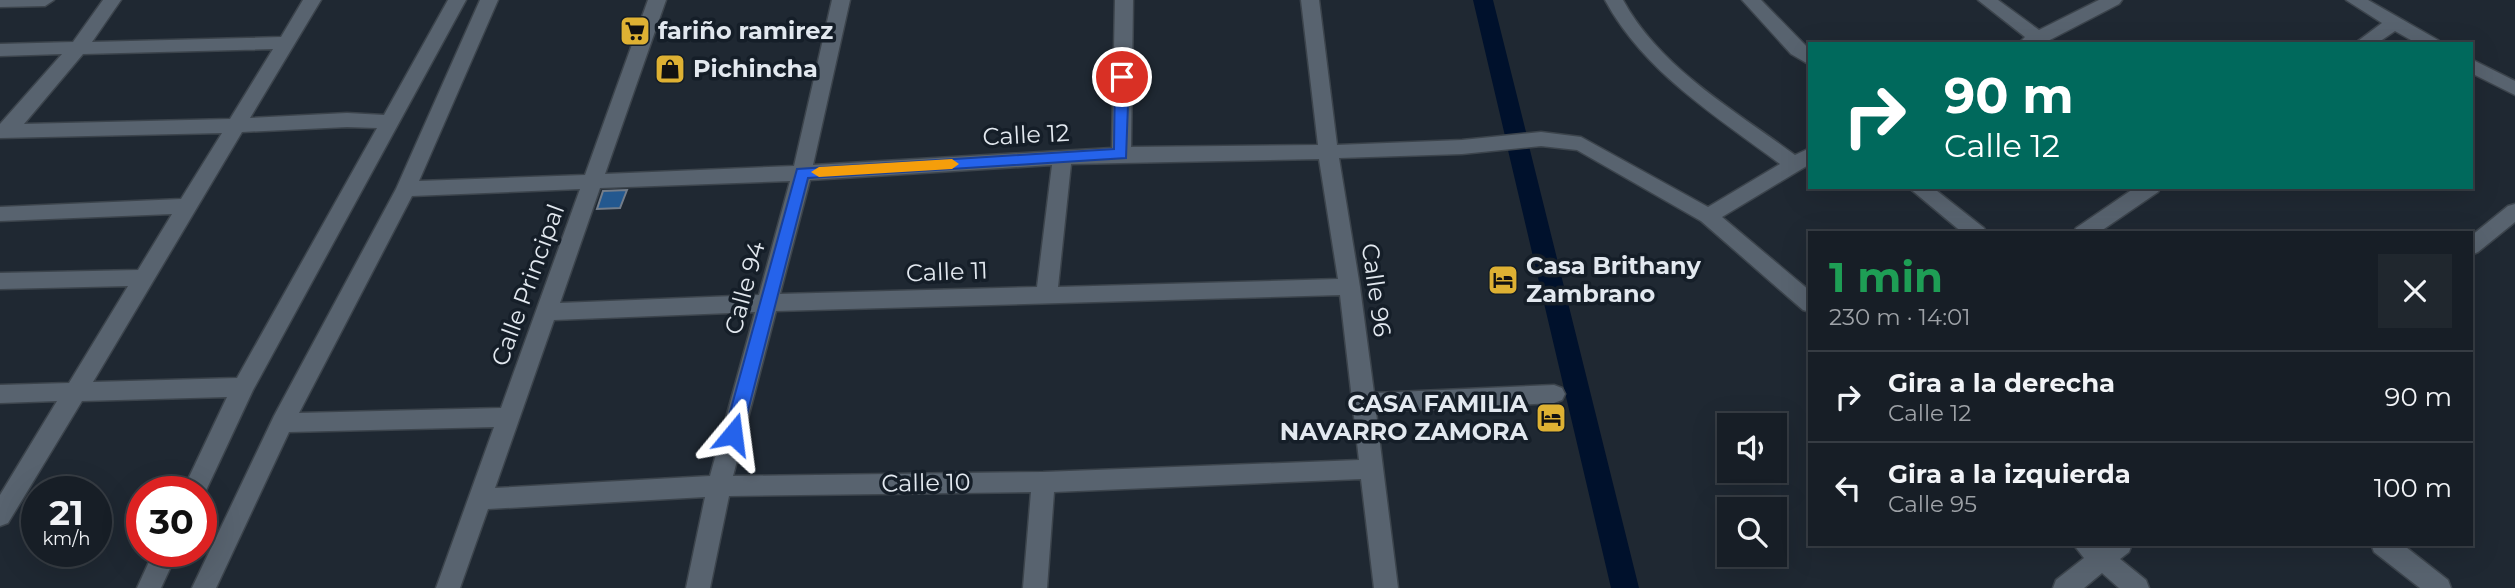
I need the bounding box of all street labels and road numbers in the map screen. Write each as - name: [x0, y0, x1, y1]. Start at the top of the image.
- street label: Calle 12: [982, 118, 1070, 151]
- street label: Calle Principal: [485, 200, 570, 370]
- street label: Calle 94: [718, 238, 771, 338]
- street label: Calle 96: [1356, 241, 1397, 338]
- street label: Calle 11: [905, 256, 988, 287]
- street label: Calle 10: [881, 467, 971, 498]

